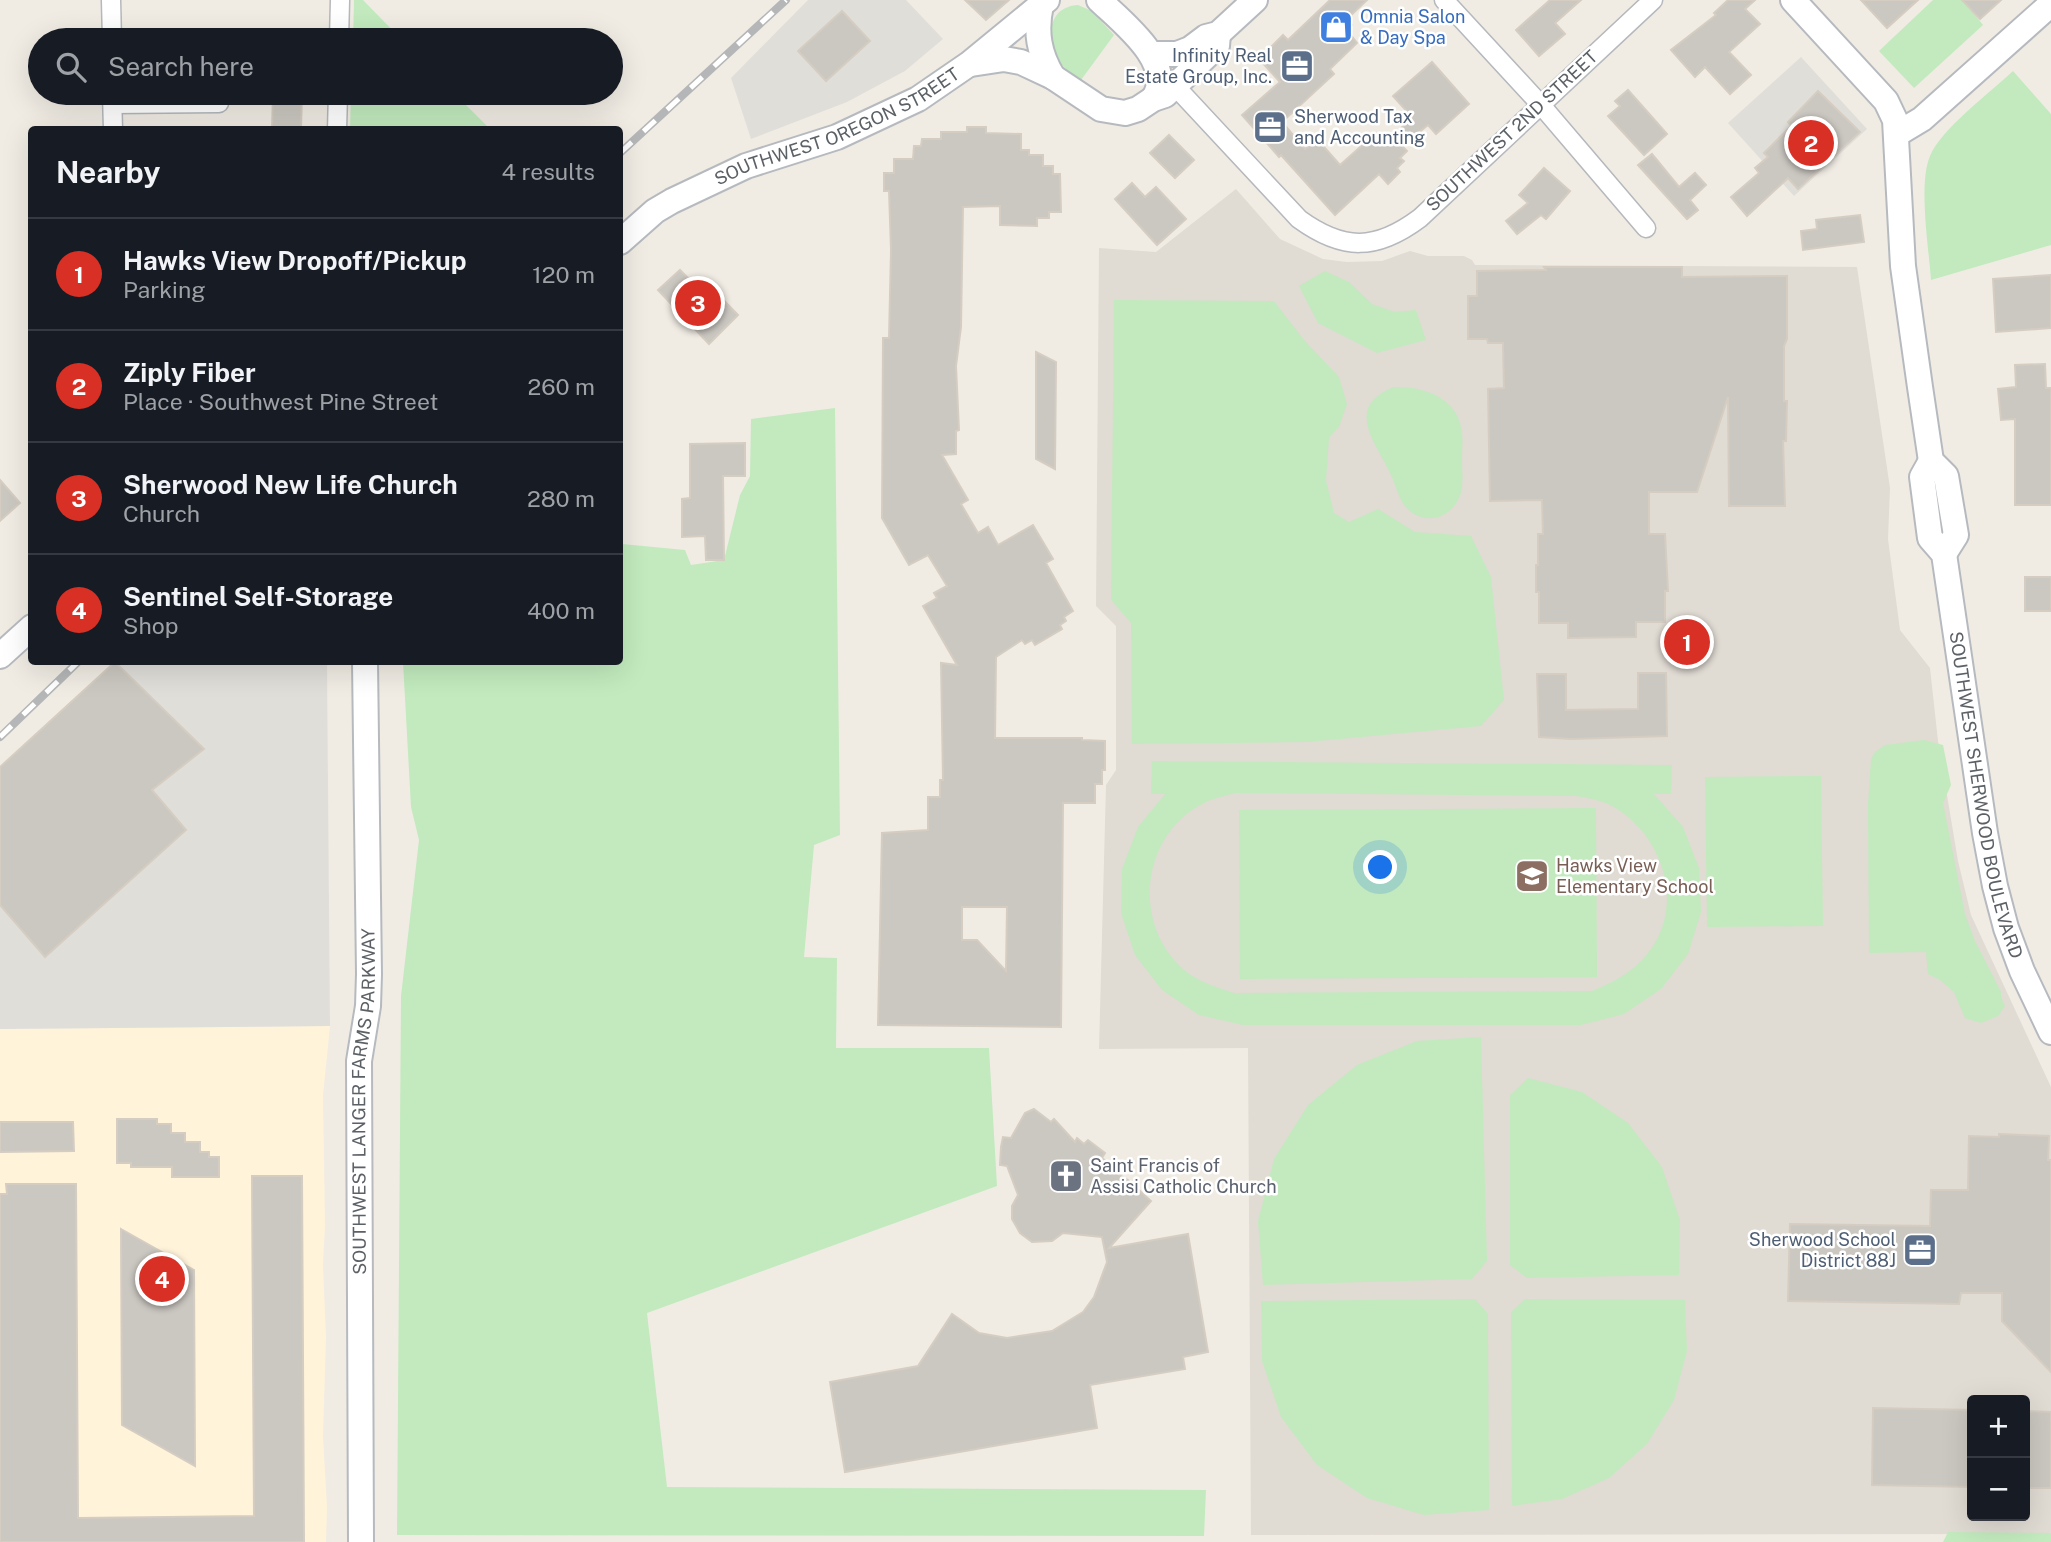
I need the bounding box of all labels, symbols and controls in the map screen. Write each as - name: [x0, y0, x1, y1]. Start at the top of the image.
- place label: Omnia Salon & Day Spa: [1360, 6, 1465, 48]
- shop icon: Omnia Salon & Day Spa: [1317, 8, 1355, 46]
- search box: [28, 28, 623, 105]
- place label: Infinity Real Estate Group, Inc.: [1125, 45, 1272, 87]
- street label: SOUTHWEST 2ND STREET: [1422, 46, 1602, 215]
- office icon: Infinity Real Estate Group, Inc.: [1278, 47, 1316, 85]
- icon: search: [52, 48, 90, 86]
- text: Search here: [108, 51, 254, 82]
- street label: SOUTHWEST OREGON STREET: [711, 63, 963, 189]
- place label: Sherwood Tax and Accounting: [1294, 106, 1425, 148]
- office icon: Sherwood Tax and Accounting: [1251, 108, 1289, 146]
- pin: 2: [1788, 117, 1834, 169]
- text: Nearby: [56, 154, 160, 190]
- text: 4 results: [501, 158, 595, 185]
- text: Hawks View Dropoff/Pickup: [123, 245, 467, 276]
- text: 1: [74, 261, 84, 288]
- text: 120 m: [532, 261, 595, 288]
- text: Parking: [123, 276, 205, 303]
- pin: 3: [675, 277, 721, 329]
- text: Ziply Fiber: [123, 357, 256, 388]
- text: 2: [72, 373, 86, 400]
- text: 260 m: [528, 373, 595, 400]
- text: Place · Southwest Pine Street: [123, 388, 438, 415]
- text: Sherwood New Life Church: [123, 469, 458, 500]
- text: 3: [71, 485, 87, 512]
- text: 280 m: [527, 485, 595, 512]
- text: Church: [123, 500, 200, 527]
- text: Sentinel Self-Storage: [123, 581, 393, 612]
- text: 4: [71, 597, 87, 624]
- text: 400 m: [527, 597, 595, 624]
- text: Shop: [123, 612, 178, 639]
- pin: 1: [1664, 616, 1710, 668]
- street label: SOUTHWEST SHERWOOD BOULEVARD: [1946, 630, 2027, 961]
- your location: [1363, 850, 1397, 884]
- place label: Hawks View Elementary School: [1556, 855, 1714, 897]
- school or university icon: Hawks View Elementary School: [1513, 857, 1551, 895]
- street label: SOUTHWEST LANGER FARMS PARKWAY: [348, 928, 379, 1275]
- place label: Saint Francis of Assisi Catholic Church: [1090, 1155, 1277, 1197]
- church icon: Saint Francis of Assisi Catholic Church: [1047, 1157, 1085, 1195]
- place label: Sherwood School District 88J: [1749, 1229, 1896, 1271]
- office icon: Sherwood School District 88J: [1901, 1231, 1939, 1269]
- pin: 4: [139, 1253, 185, 1305]
- map controls: [1967, 1395, 2030, 1521]
- button: +: [1967, 1395, 2030, 1458]
- button: −: [1967, 1458, 2030, 1521]

